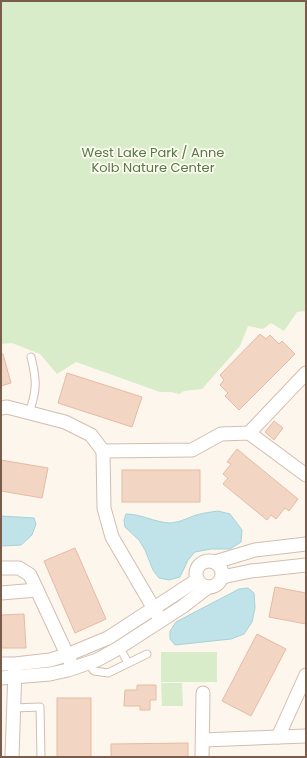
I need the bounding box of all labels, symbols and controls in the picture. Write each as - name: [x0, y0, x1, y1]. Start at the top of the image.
- park label: West Lake Park / Anne Kolb Nature Center: [82, 143, 224, 177]

